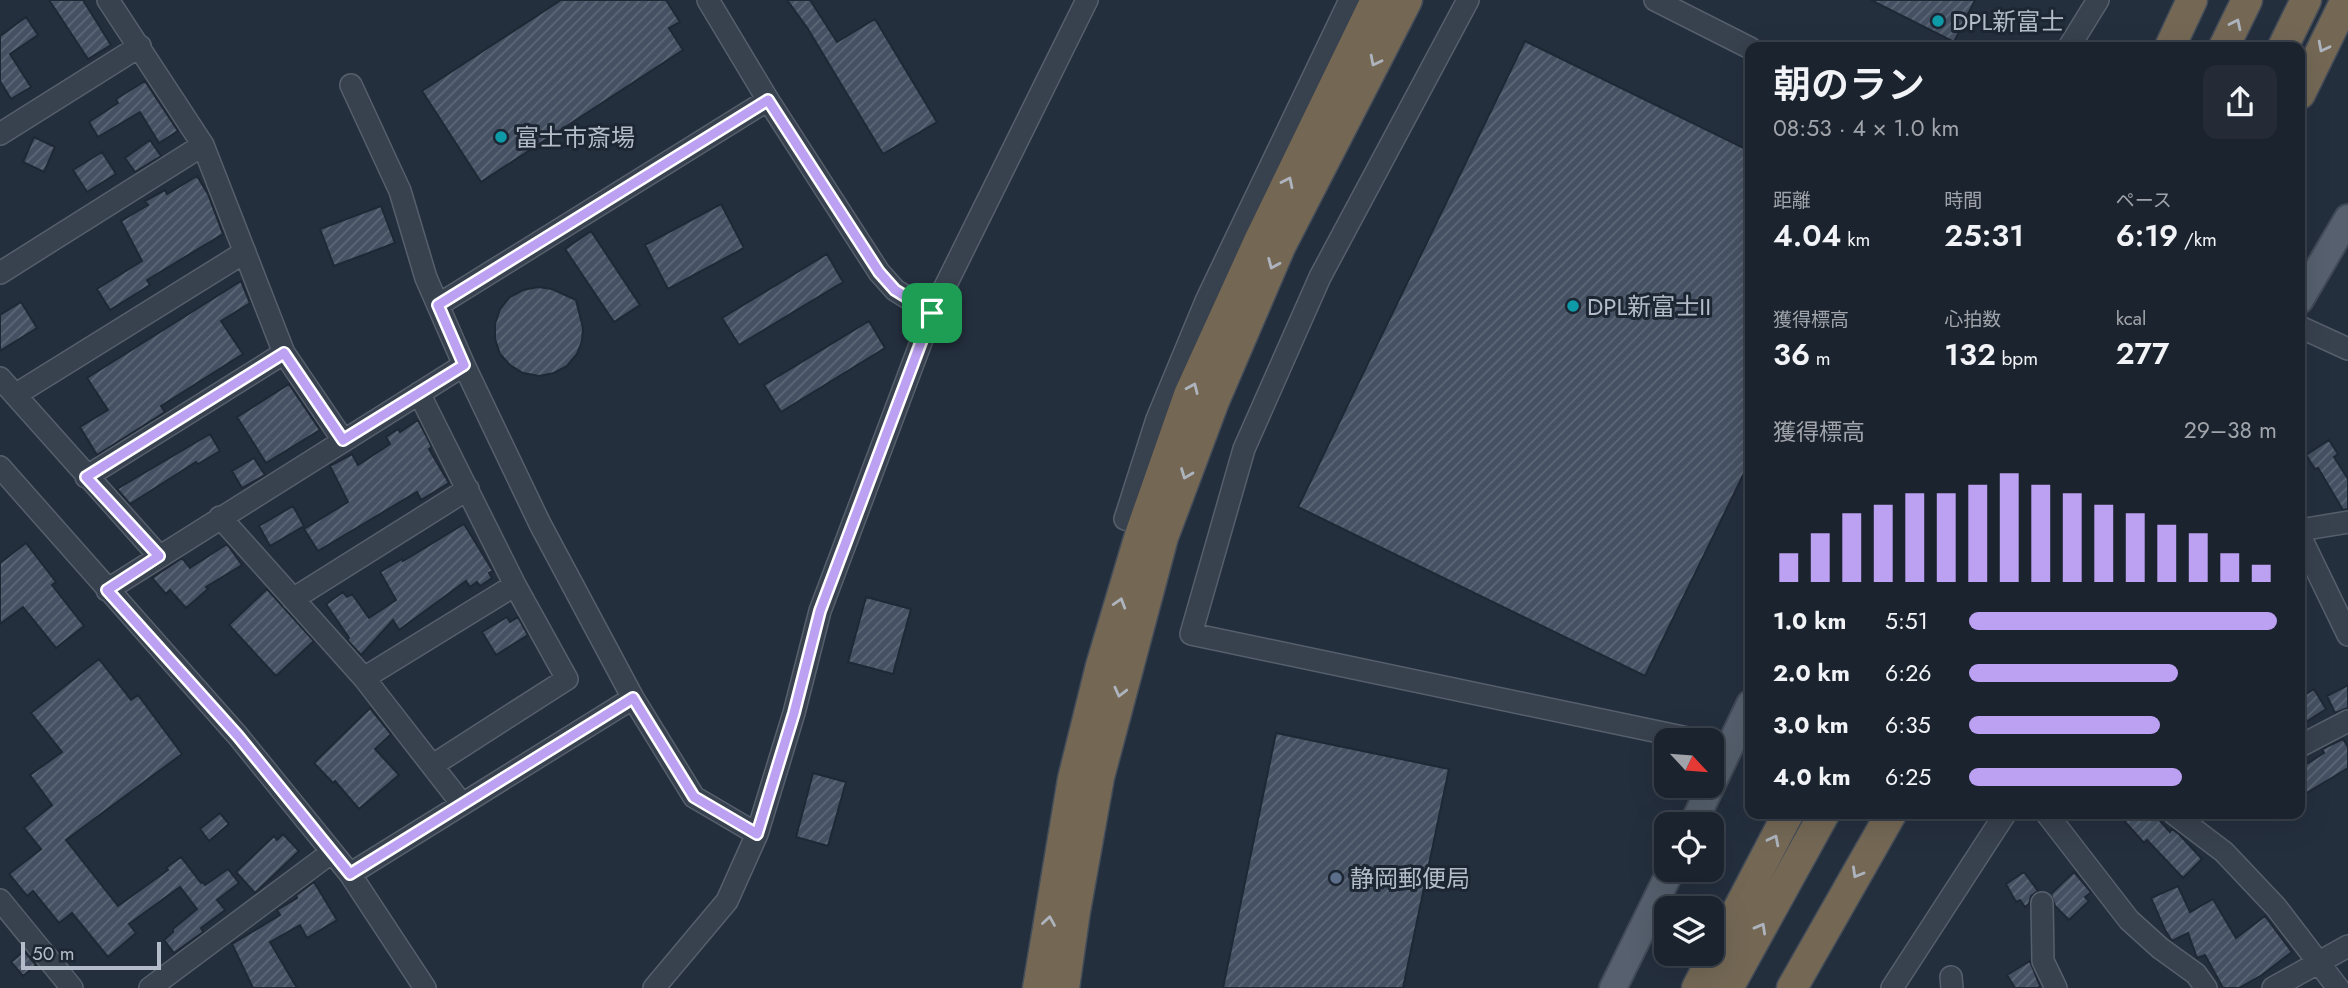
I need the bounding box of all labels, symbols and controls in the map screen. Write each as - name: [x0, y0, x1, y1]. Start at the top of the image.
- place label: DPL新富士: [1952, 4, 2064, 39]
- marker: DPL新富士: [1930, 13, 1946, 29]
- one-way arrow: [2227, 19, 2241, 31]
- one-way arrow: [2317, 40, 2331, 52]
- one-way arrow: [1370, 54, 1384, 66]
- text: 朝のラン: [1773, 57, 1925, 112]
- button: share: [2203, 65, 2277, 139]
- text: 08:53 · 4 × 1.0 km: [1773, 111, 1959, 145]
- place label: 富士市斎場: [515, 120, 635, 155]
- marker: 富士市斎場: [493, 129, 509, 145]
- one-way arrow: [1280, 177, 1294, 189]
- text: 距離: [1773, 187, 1811, 214]
- text: 時間: [1944, 187, 1982, 214]
- text: ペース: [2116, 187, 2172, 214]
- text: 4.04: [1773, 214, 1841, 257]
- text: 25:31: [1944, 214, 2024, 257]
- text: 6:19: [2116, 214, 2178, 257]
- text: km: [1841, 226, 1870, 253]
- text: /km: [2178, 226, 2217, 253]
- one-way arrow: [1267, 257, 1281, 269]
- pin: [902, 283, 962, 343]
- place label: DPL新富士II: [1587, 289, 1711, 324]
- icon: arrive: [913, 294, 951, 332]
- marker: DPL新富士II: [1565, 298, 1581, 314]
- text: kcal: [2116, 305, 2146, 332]
- text: 獲得標高: [1773, 306, 1849, 333]
- text: 心拍数: [1944, 306, 2001, 333]
- text: 277: [2116, 332, 2169, 375]
- text: 36: [1773, 333, 1810, 376]
- text: 132: [1944, 333, 1996, 376]
- text: m: [1810, 345, 1831, 372]
- text: bpm: [1996, 345, 2038, 372]
- one-way arrow: [1184, 383, 1198, 395]
- text: 29–38 m: [2184, 413, 2277, 447]
- text: 獲得標高: [1773, 415, 1865, 449]
- one-way arrow: [1181, 468, 1195, 480]
- one-way arrow: [1111, 598, 1126, 610]
- text: 1.0 km: [1773, 604, 1846, 638]
- text: 5:51: [1885, 604, 1928, 638]
- text: 2.0 km: [1773, 656, 1850, 690]
- text: 6:26: [1885, 656, 1931, 690]
- one-way arrow: [1114, 685, 1128, 697]
- text: 3.0 km: [1773, 708, 1849, 742]
- text: 6:35: [1885, 708, 1931, 742]
- north arrow: [1654, 728, 1724, 798]
- map controls: [1654, 728, 1724, 966]
- text: 4.0 km: [1773, 760, 1851, 794]
- text: 6:25: [1885, 760, 1931, 794]
- button: locate: [1654, 812, 1724, 882]
- one-way arrow: [1766, 835, 1779, 848]
- place label: 静岡郵便局: [1350, 861, 1470, 896]
- one-way arrow: [1852, 866, 1865, 878]
- marker: 静岡郵便局: [1328, 870, 1344, 886]
- button: layers: [1654, 896, 1724, 966]
- one-way arrow: [1041, 915, 1056, 926]
- one-way arrow: [1753, 923, 1766, 935]
- scale bar: [21, 939, 161, 971]
- text: 50 m: [32, 940, 75, 967]

